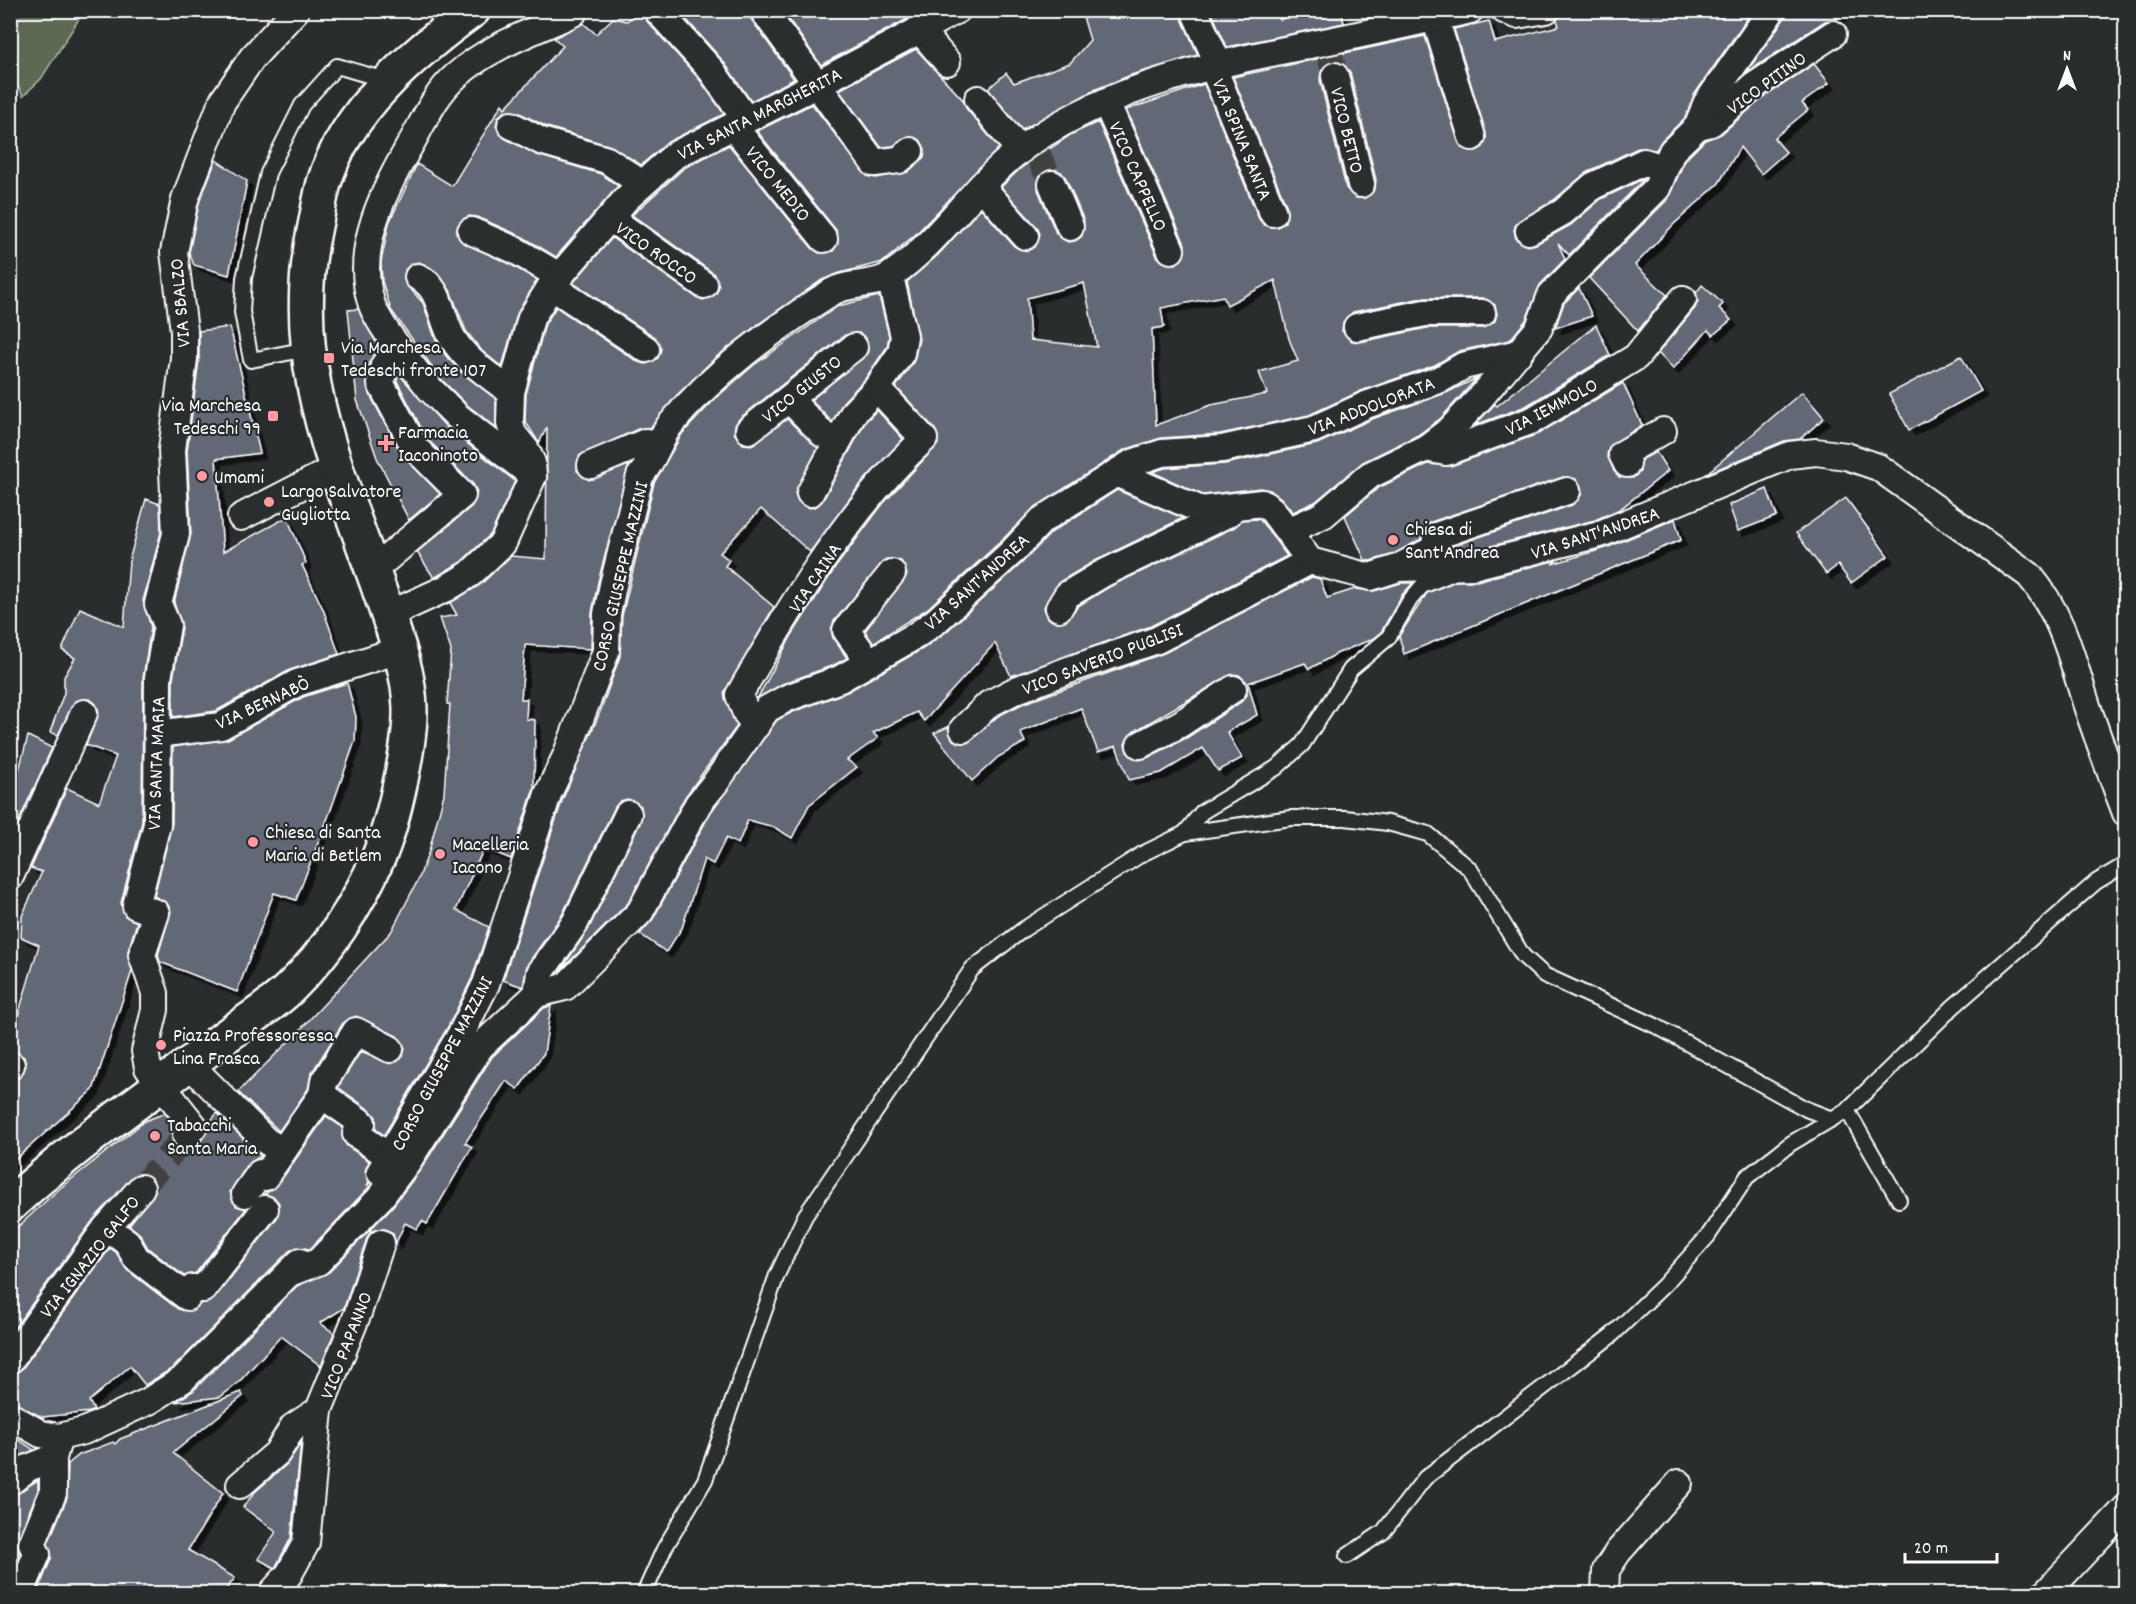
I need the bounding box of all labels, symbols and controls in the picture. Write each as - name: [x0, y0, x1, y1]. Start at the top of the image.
- north arrow: [2037, 39, 2097, 99]
- text: N: [2063, 45, 2071, 68]
- street label: VICO PITINO: [1722, 46, 1813, 123]
- street label: VIA SANTA MARGHERITA: [673, 62, 847, 169]
- street label: VIA SPINA SANTA: [1203, 75, 1277, 205]
- street label: VICO BETTO: [1321, 85, 1369, 177]
- street label: VICO CAPPELLO: [1100, 118, 1173, 237]
- street label: VICO MEDIO: [737, 141, 816, 229]
- street label: VICO ROCCO: [609, 216, 702, 293]
- street label: VIA SBALZO: [164, 257, 200, 348]
- place label: Via Marchesa Tedeschi fronte 107: [341, 335, 486, 386]
- street label: VICO GIUSTO: [757, 349, 849, 431]
- marker: Via Marchesa Tedeschi fronte 107: [322, 351, 336, 365]
- street label: VIA ADDOLORATA: [1305, 371, 1440, 445]
- street label: VIA IEMMOLO: [1501, 373, 1604, 445]
- place label: Via Marchesa Tedeschi 99: [161, 393, 262, 444]
- marker: Via Marchesa Tedeschi 99: [266, 409, 280, 423]
- place label: Farmacia Iaconinoto: [398, 420, 478, 471]
- marker: Farmacia Iaconinoto: [379, 436, 393, 450]
- place label: Umami: [214, 465, 264, 493]
- marker: Umami: [195, 469, 209, 483]
- place label: Largo Salvatore Gugliotta: [281, 479, 402, 530]
- street label: CORSO GIUSEPPE MAZZINI: [586, 479, 657, 674]
- marker: Largo Salvatore Gugliotta: [262, 495, 276, 509]
- street label: VIA SANT'ANDREA: [1528, 501, 1664, 569]
- place label: Chiesa di Sant'Andrea: [1405, 517, 1500, 568]
- street label: VIA SANT'ANDREA: [919, 528, 1037, 638]
- marker: Chiesa di Sant'Andrea: [1386, 533, 1400, 547]
- street label: VIA CAINA: [783, 538, 850, 619]
- street label: VICO SAVERIO PUGLISI: [1019, 617, 1188, 704]
- street label: VIA BERNABÒ: [212, 671, 315, 739]
- street label: VIA SANTA MARIA: [142, 696, 174, 831]
- place label: Chiesa di Santa Maria di Betlem: [265, 820, 382, 871]
- place label: Macelleria Iacono: [452, 832, 529, 883]
- marker: Chiesa di Santa Maria di Betlem: [246, 835, 260, 849]
- marker: Macelleria Iacono: [433, 847, 447, 861]
- street label: CORSO GIUSEPPE MAZZINI: [386, 972, 502, 1157]
- place label: Piazza Professoressa Lina Frasca: [173, 1023, 334, 1074]
- marker: Piazza Professoressa Lina Frasca: [154, 1038, 168, 1052]
- place label: Tabacchi Santa Maria: [167, 1113, 258, 1164]
- marker: Tabacchi Santa Maria: [148, 1129, 162, 1143]
- street label: VIA IGNAZIO GALFO: [34, 1190, 148, 1325]
- street label: VICO PAPANNO: [314, 1288, 381, 1404]
- scale bar: [1905, 1526, 1996, 1564]
- text: 20 m: [1914, 1537, 1948, 1562]

